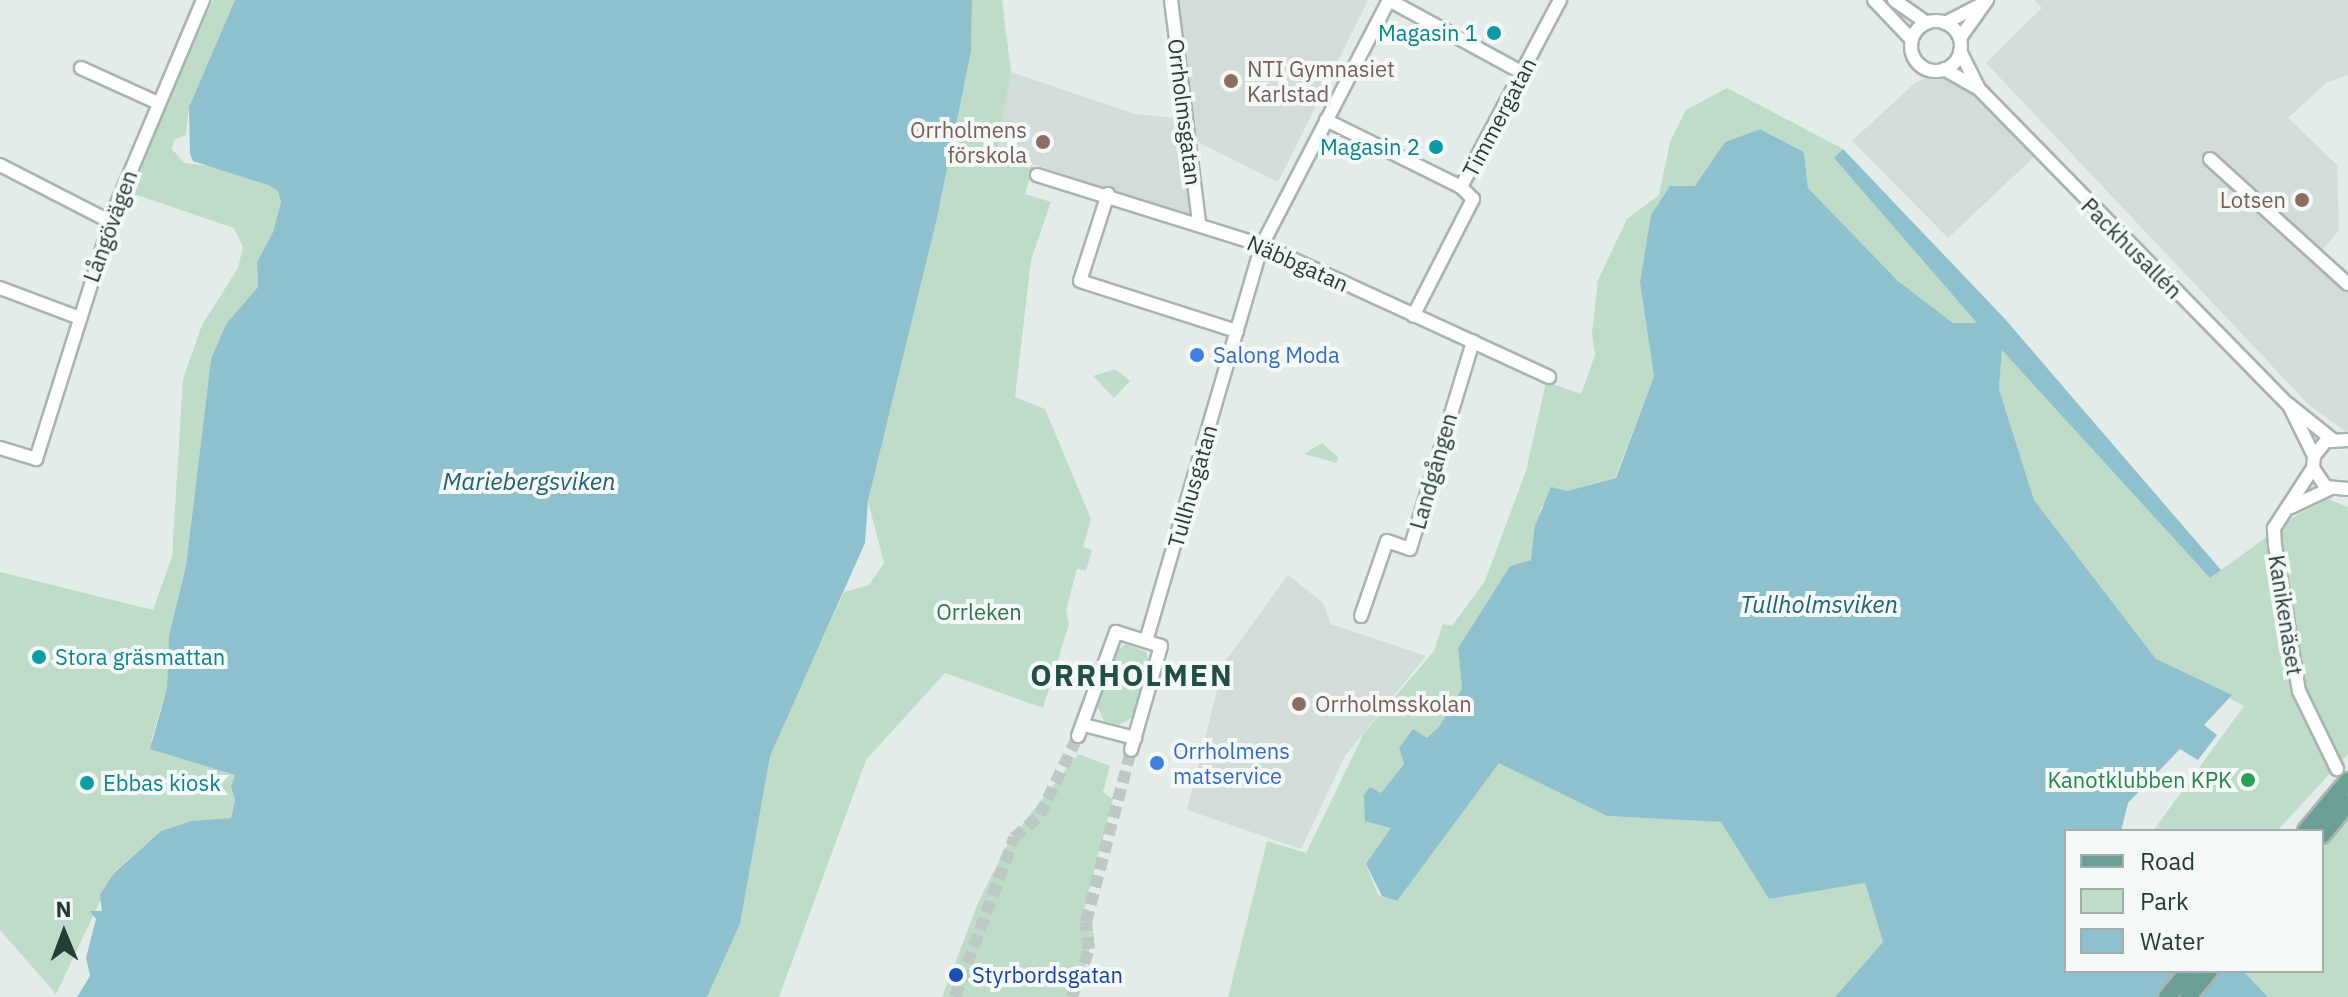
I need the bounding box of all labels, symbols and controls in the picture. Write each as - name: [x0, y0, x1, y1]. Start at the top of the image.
- place label: Magasin 1: [1378, 20, 1478, 46]
- marker: Magasin 1: [1485, 24, 1503, 42]
- street label: Orrholmsgatan: [1163, 37, 1207, 187]
- street label: Timmergatan: [1456, 53, 1542, 181]
- place label: NTI Gymnasiet Karlstad: [1247, 55, 1395, 106]
- marker: NTI Gymnasiet Karlstad: [1222, 72, 1240, 90]
- place label: Orrholmens förskola: [910, 116, 1027, 168]
- marker: Orrholmens förskola: [1034, 133, 1052, 151]
- place label: Magasin 2: [1320, 134, 1420, 160]
- marker: Magasin 2: [1427, 138, 1445, 156]
- street label: Långövägen: [78, 166, 142, 286]
- place label: Lotsen: [2220, 187, 2286, 213]
- marker: Lotsen: [2293, 191, 2311, 209]
- street label: Packhusallén: [2076, 192, 2188, 304]
- street label: Näbbgatan: [1243, 229, 1353, 297]
- place label: Salong Moda: [1213, 342, 1340, 368]
- marker: Salong Moda: [1188, 346, 1206, 364]
- street label: Landgången: [1404, 410, 1462, 532]
- street label: Tullhusgatan: [1162, 422, 1222, 550]
- water label: Mariebergsviken: [442, 468, 616, 496]
- street label: Kanikenäset: [2263, 553, 2309, 677]
- water label: Tullholmsviken: [1740, 591, 1898, 619]
- park label: Orrleken: [936, 599, 1022, 625]
- place label: Stora gräsmattan: [55, 644, 225, 670]
- marker: Stora gräsmattan: [30, 648, 48, 666]
- district label: ORRHOLMEN: [1030, 657, 1234, 693]
- place label: Orrholmsskolan: [1315, 691, 1472, 717]
- marker: Orrholmsskolan: [1290, 695, 1308, 713]
- place label: Orrholmens matservice: [1173, 737, 1290, 788]
- marker: Orrholmens matservice: [1148, 754, 1166, 772]
- place label: Kanotklubben KPK: [2048, 767, 2232, 793]
- place label: Ebbas kiosk: [103, 770, 221, 796]
- marker: Kanotklubben KPK: [2239, 771, 2257, 789]
- marker: Ebbas kiosk: [78, 774, 96, 792]
- legend: [2064, 829, 2324, 973]
- text: Road: [2140, 845, 2195, 877]
- text: Park: [2140, 885, 2189, 917]
- north arrow: [24, 893, 104, 973]
- text: N: [55, 894, 72, 923]
- text: Water: [2140, 925, 2204, 957]
- place label: Styrbordsgatan: [972, 962, 1123, 988]
- marker: Styrbordsgatan: [947, 966, 965, 984]

